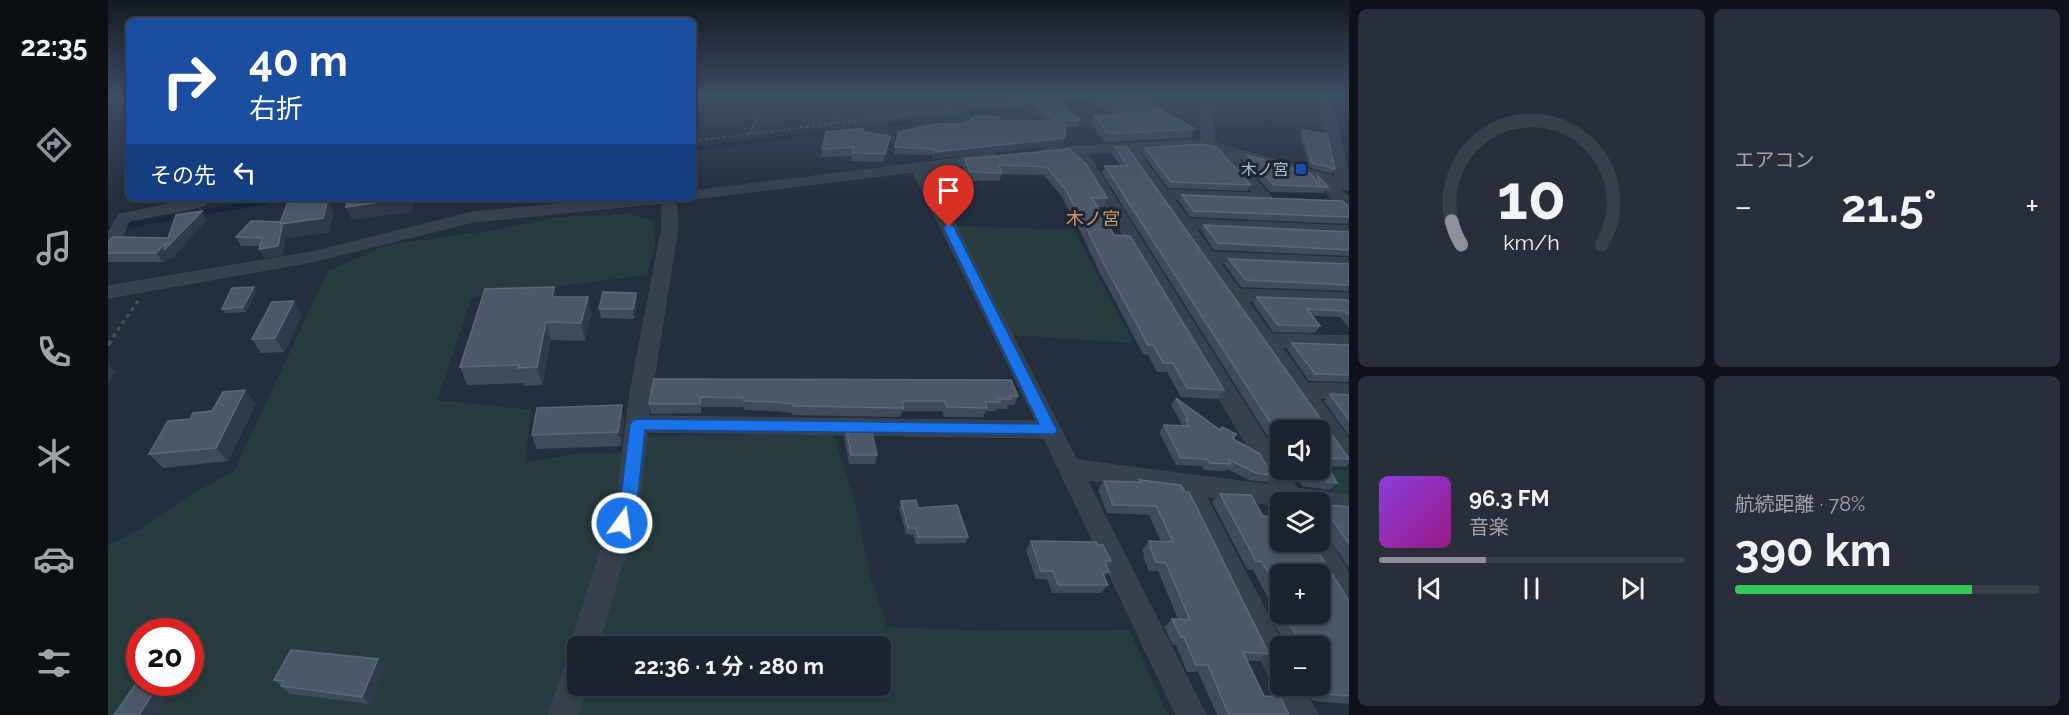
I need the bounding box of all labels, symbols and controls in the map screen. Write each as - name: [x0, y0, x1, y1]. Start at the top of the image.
- text: 22:35: [20, 31, 88, 62]
- text: 40 m: [249, 37, 348, 86]
- icon: right: [150, 42, 228, 120]
- text: 右折: [249, 93, 303, 124]
- icon: directions: [33, 124, 75, 166]
- text: エアコン: [1735, 148, 1815, 172]
- icon: left: [228, 156, 261, 189]
- place label: 木ノ宮: [1241, 160, 1289, 179]
- text: 10: [1497, 160, 1566, 234]
- text: その先: [150, 162, 216, 188]
- marker: 木ノ宮: [1294, 162, 1308, 176]
- pin: [923, 165, 974, 227]
- icon: arrive: [932, 174, 965, 207]
- text: 21.5°: [1841, 180, 1937, 233]
- text: −: [1735, 187, 1752, 226]
- text: +: [2025, 187, 2039, 226]
- district label: 木ノ宮: [1066, 208, 1120, 229]
- icon: music: [33, 227, 75, 269]
- text: km/h: [1503, 230, 1560, 255]
- icon: phone: [33, 331, 75, 373]
- map controls: [1270, 420, 1330, 696]
- button: sound: [1270, 420, 1330, 480]
- icon: climate: [33, 435, 75, 477]
- text: 96.3 FM: [1469, 485, 1549, 511]
- position arrow: [590, 491, 654, 555]
- button: layers: [1270, 492, 1330, 552]
- text: 航続距離 · 78%: [1735, 492, 1865, 516]
- text: 音楽: [1469, 515, 1509, 539]
- text: 390 km: [1735, 524, 1892, 577]
- icon: car: [33, 538, 75, 580]
- button: +: [1270, 564, 1330, 624]
- icon: previous: [1413, 572, 1446, 605]
- icon: pause: [1515, 572, 1548, 605]
- icon: next: [1616, 572, 1649, 605]
- speed limit sign: 20: [126, 618, 204, 696]
- button: −: [1270, 636, 1330, 696]
- icon: filters: [33, 642, 75, 684]
- text: 22:36 · 1 分 · 280 m: [634, 653, 824, 679]

